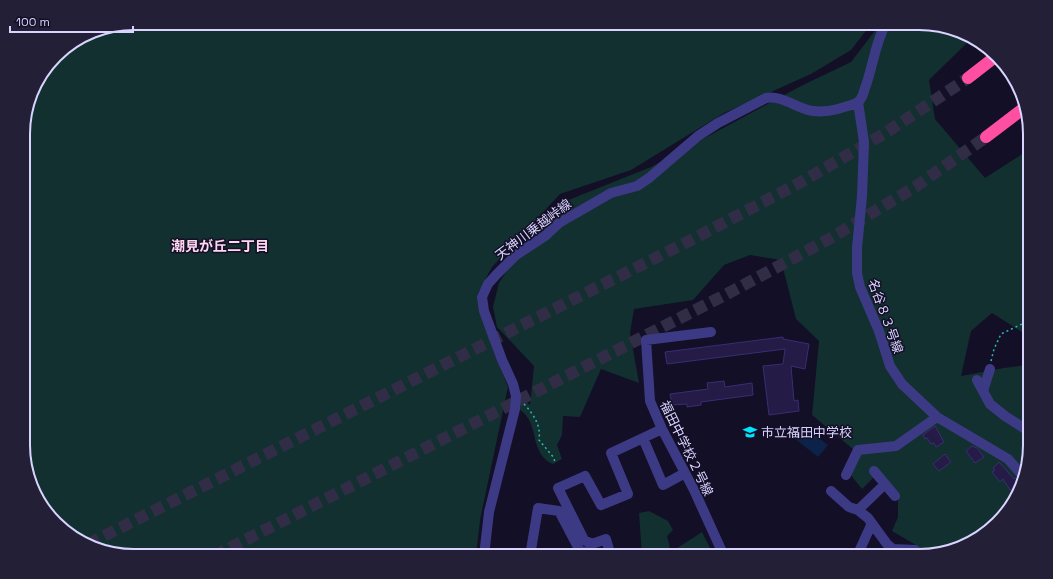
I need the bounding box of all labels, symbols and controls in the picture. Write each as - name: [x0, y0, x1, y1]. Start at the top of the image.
- scale bar: [10, 8, 133, 34]
- text: 100 m: [16, 14, 50, 30]
- street label: 天神川乗越峠線: [492, 195, 575, 264]
- district label: 潮見が丘二丁目: [171, 237, 269, 255]
- street label: 名谷８３号線: [864, 277, 907, 356]
- street label: 福田中学校２号線: [656, 398, 717, 499]
- school or university icon: 市立福田中学校: [742, 424, 758, 440]
- place label: 市立福田中学校: [761, 424, 852, 441]

